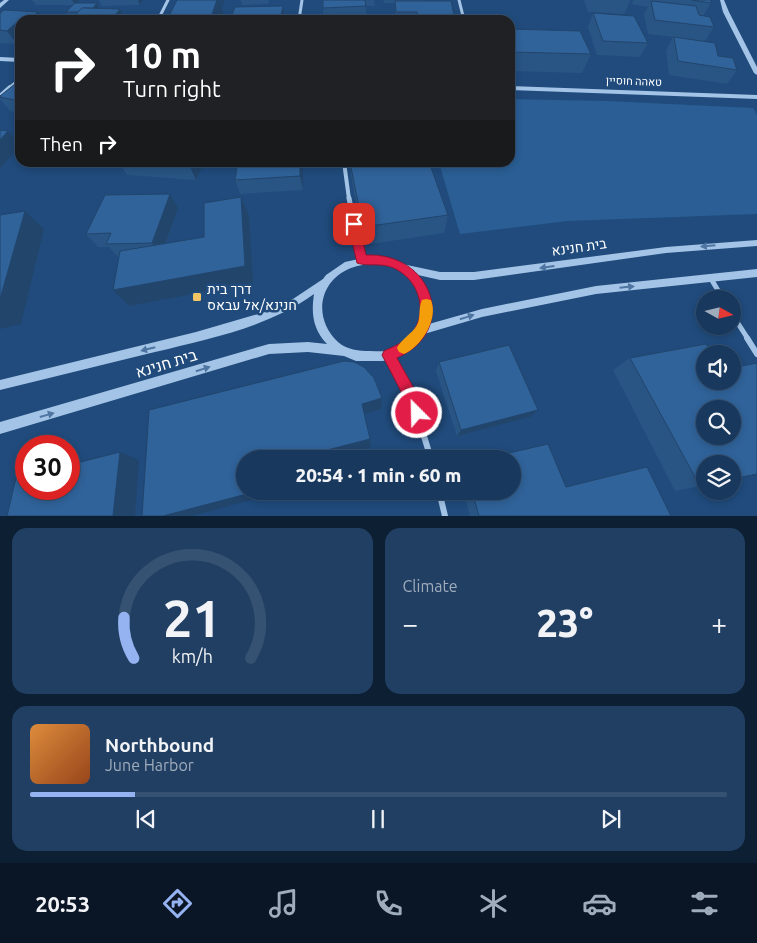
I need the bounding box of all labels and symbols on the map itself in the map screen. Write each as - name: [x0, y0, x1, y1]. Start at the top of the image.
- street label: טאהה חוסיין: [606, 74, 662, 88]
- pin: [333, 203, 375, 245]
- street label: בית חנינא: [550, 235, 608, 259]
- one-way arrow: [700, 242, 716, 250]
- one-way arrow: [539, 263, 555, 271]
- place label: דרך בית חנינא/אל עבאס: [207, 281, 297, 313]
- one-way arrow: [619, 283, 635, 291]
- north arrow: [696, 290, 741, 335]
- marker: דרך בית חנינא/אל עבאס: [191, 291, 203, 303]
- one-way arrow: [460, 313, 475, 321]
- street label: בית חנינא: [133, 345, 199, 381]
- one-way arrow: [140, 345, 155, 353]
- one-way arrow: [195, 365, 210, 373]
- position arrow: [390, 386, 442, 438]
- one-way arrow: [39, 410, 54, 418]
- speed limit sign: 30: [15, 435, 80, 500]

